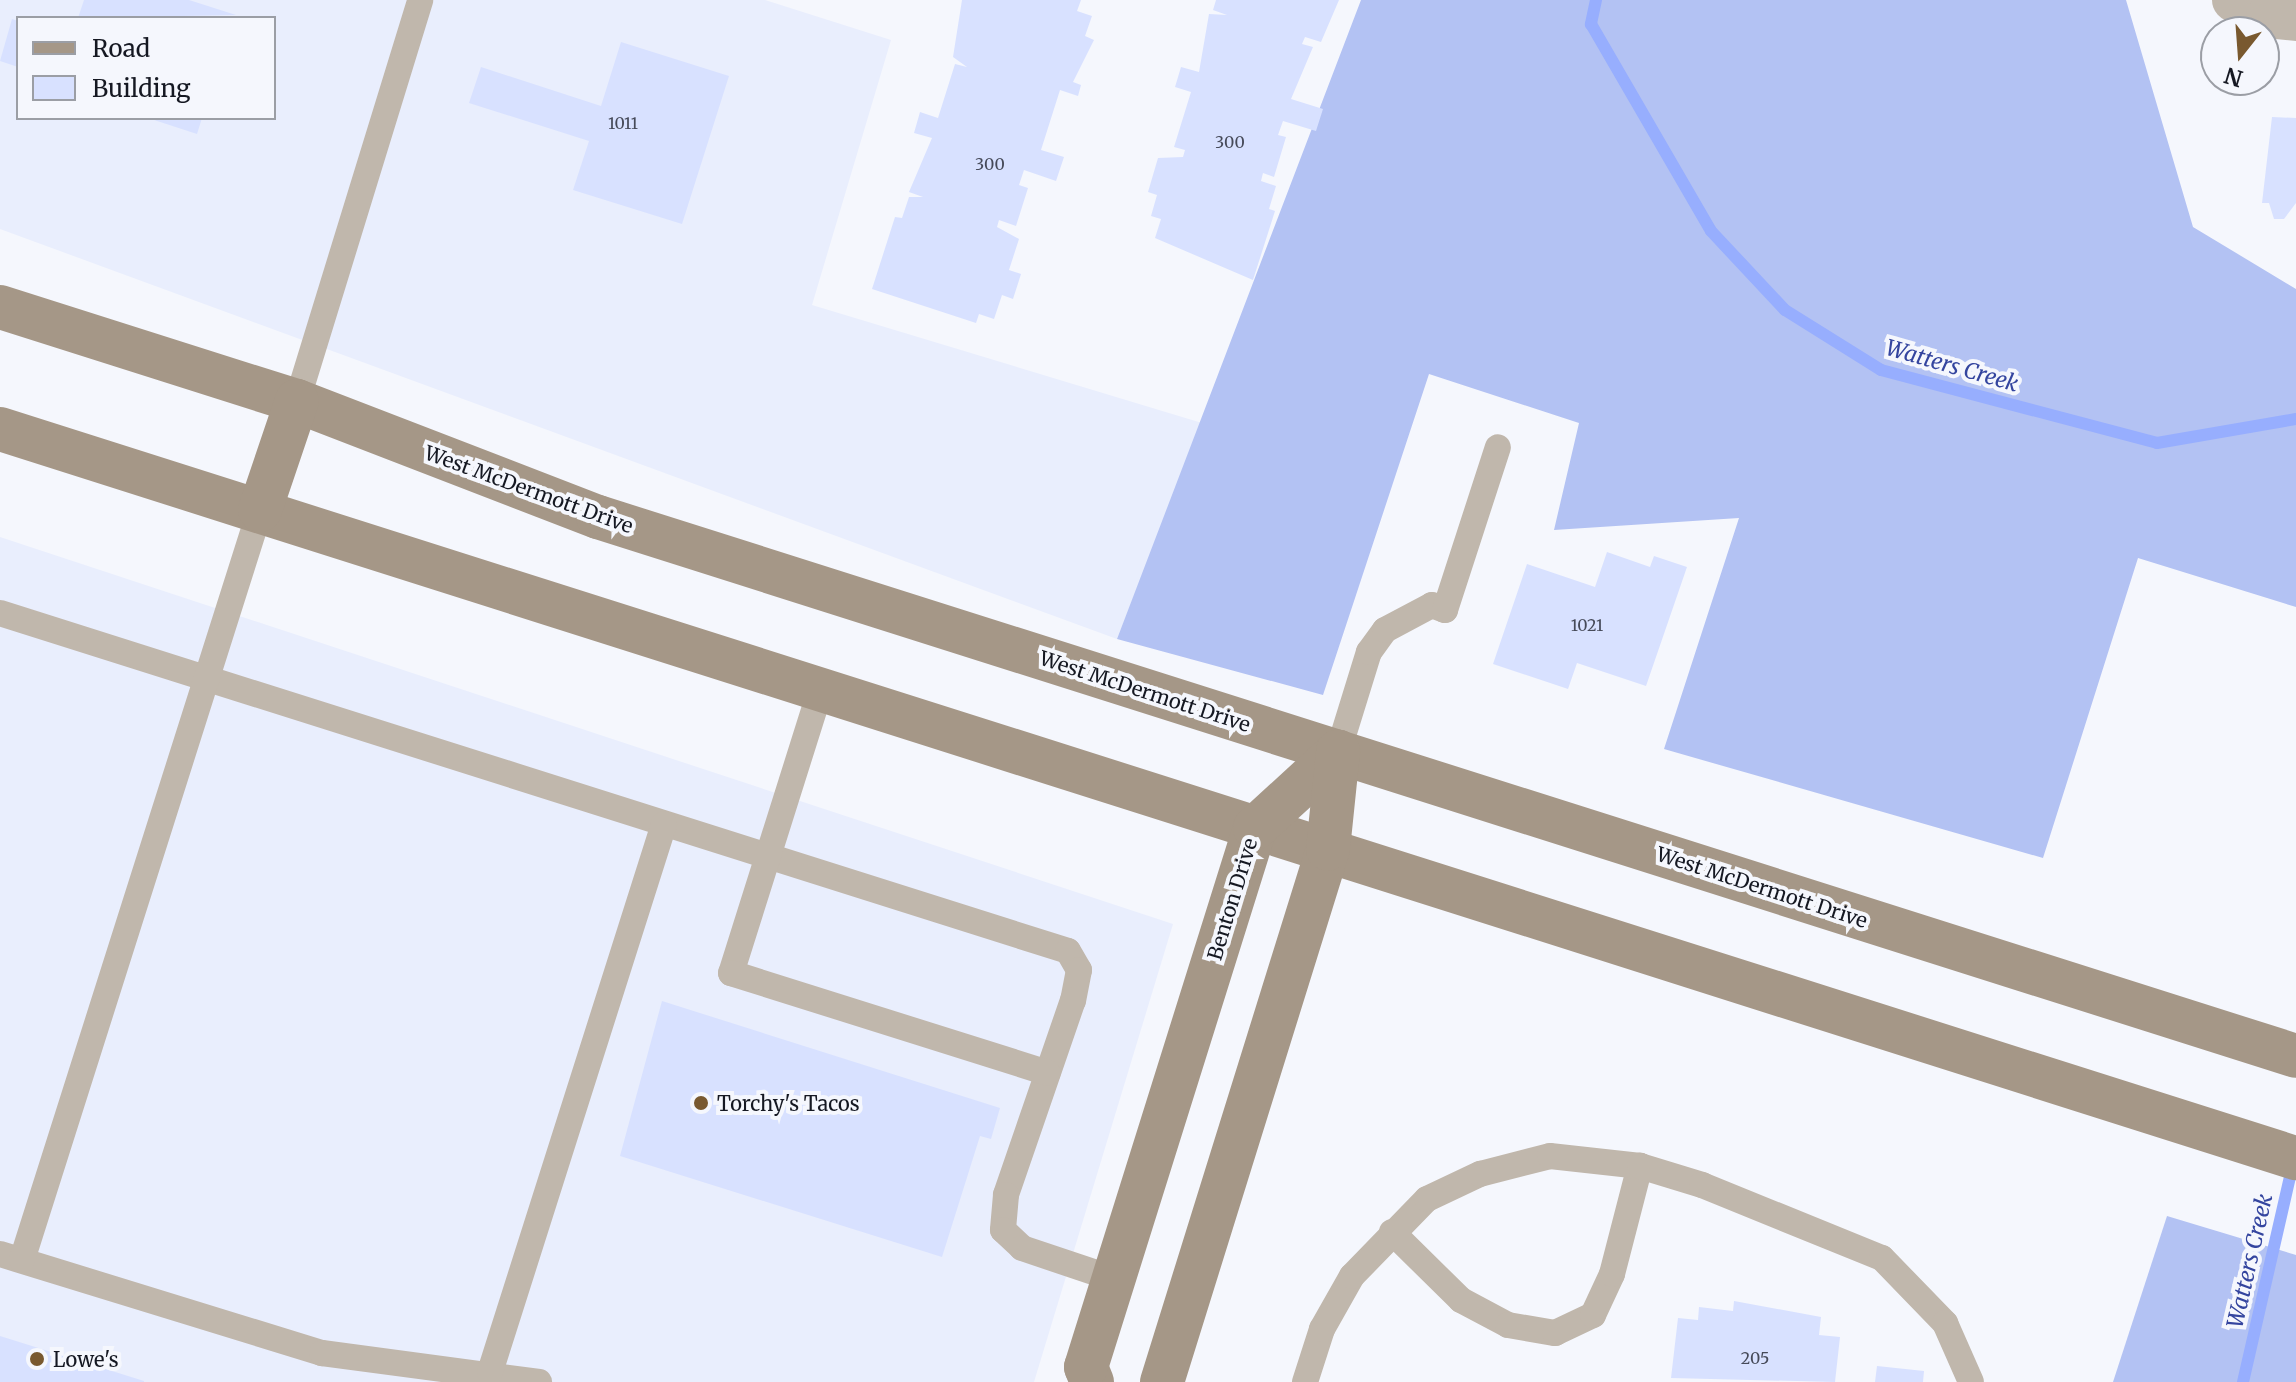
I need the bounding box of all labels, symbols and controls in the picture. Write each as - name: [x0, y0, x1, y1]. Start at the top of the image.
- legend: [16, 16, 276, 120]
- north arrow: [2200, 16, 2280, 96]
- text: Road: [92, 33, 150, 64]
- text: N: [2221, 61, 2246, 93]
- text: Building: [92, 73, 191, 104]
- house number: 1011: [608, 113, 638, 133]
- house number: 300: [1215, 132, 1245, 152]
- house number: 300: [975, 154, 1005, 174]
- water label: Watters Creek: [1883, 334, 2021, 398]
- street label: West McDermott Drive: [421, 440, 637, 538]
- house number: 1021: [1571, 615, 1603, 635]
- street label: West McDermott Drive: [1037, 646, 1253, 736]
- street label: Benton Drive: [1202, 835, 1262, 963]
- street label: West McDermott Drive: [1654, 842, 1870, 932]
- place label: Torchy's Tacos: [717, 1091, 860, 1115]
- marker: Torchy's Tacos: [692, 1094, 710, 1112]
- water label: Watters Creek: [2222, 1191, 2278, 1331]
- place label: Lowe's: [53, 1347, 119, 1371]
- house number: 205: [1741, 1348, 1769, 1368]
- marker: Lowe's: [28, 1350, 46, 1368]

